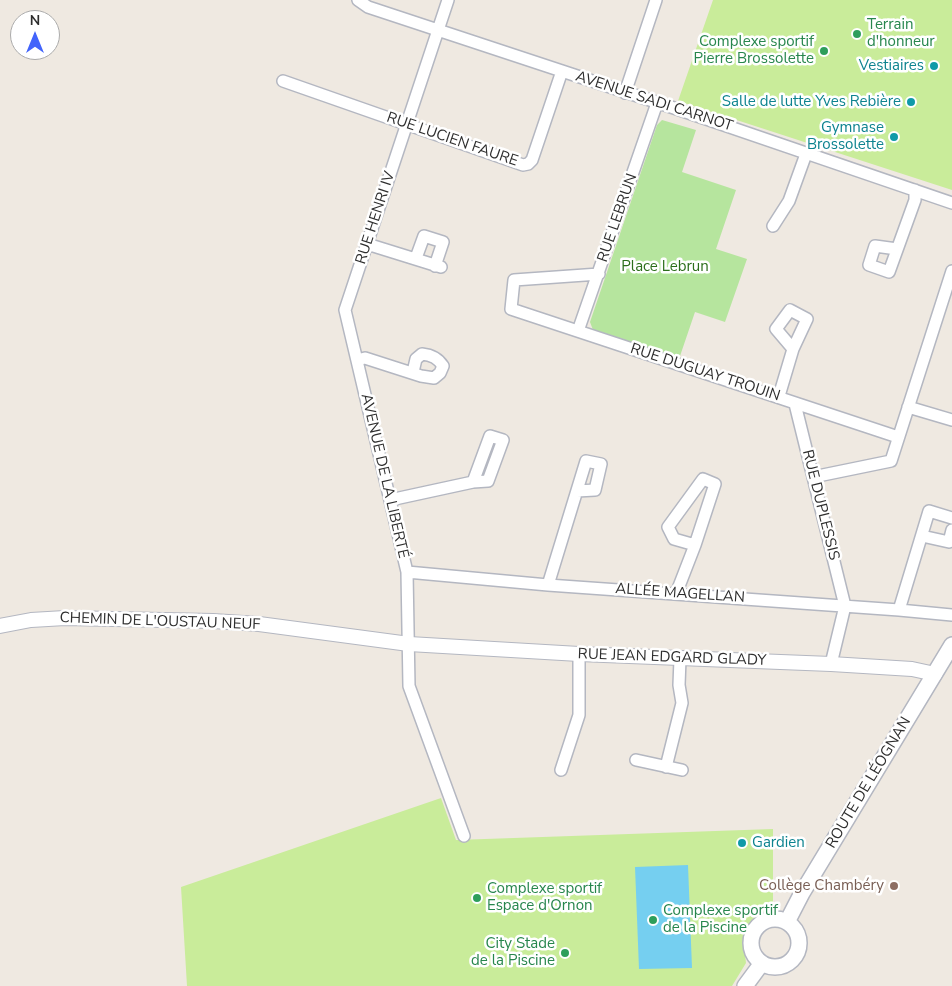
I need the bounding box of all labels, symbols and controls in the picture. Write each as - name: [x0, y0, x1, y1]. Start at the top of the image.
- north arrow: [10, 10, 60, 60]
- text: N: [30, 11, 40, 30]
- place label: Terrain d'honneur: [867, 16, 935, 51]
- marker: Terrain d'honneur: [851, 28, 863, 40]
- place label: Complexe sportif Pierre Brossolette: [693, 33, 814, 68]
- marker: Complexe sportif Pierre Brossolette: [818, 45, 830, 57]
- place label: Vestiaires: [859, 57, 924, 75]
- marker: Vestiaires: [928, 60, 940, 72]
- street label: AVENUE SADI CARNOT: [573, 68, 735, 136]
- place label: Salle de lutte Yves Rebière: [722, 93, 901, 111]
- marker: Salle de lutte Yves Rebière: [905, 96, 917, 108]
- street label: RUE LUCIEN FAURE: [384, 109, 520, 171]
- place label: Gymnase Brossolette: [807, 119, 884, 154]
- marker: Gymnase Brossolette: [888, 131, 900, 143]
- street label: RUE HENRI IV: [352, 169, 400, 267]
- street label: RUE LEBRUN: [594, 171, 642, 265]
- park label: Place Lebrun: [621, 258, 709, 276]
- street label: RUE DUGUAY TROUIN: [628, 340, 782, 406]
- street label: AVENUE DE LA LIBERTÉ: [356, 392, 412, 560]
- street label: RUE DUPLESSIS: [798, 448, 842, 562]
- street label: ALLÉE MAGELLAN: [615, 580, 745, 608]
- street label: CHEMIN DE L'OUSTAU NEUF: [59, 609, 261, 635]
- street label: RUE JEAN EDGARD GLADY: [577, 646, 767, 670]
- street label: ROUTE DE LÉOGNAN: [823, 714, 915, 852]
- place label: Gardien: [752, 834, 805, 852]
- marker: Gardien: [736, 837, 748, 849]
- place label: Collège Chambéry: [759, 877, 884, 895]
- place label: Complexe sportif Espace d'Ornon: [487, 880, 602, 915]
- marker: Collège Chambéry: [888, 880, 900, 892]
- marker: Complexe sportif Espace d'Ornon: [471, 892, 483, 904]
- place label: Complexe sportif de la Piscine: [663, 902, 778, 937]
- marker: Complexe sportif de la Piscine: [647, 914, 659, 926]
- place label: City Stade de la Piscine: [471, 935, 555, 970]
- marker: City Stade de la Piscine: [559, 947, 571, 959]

